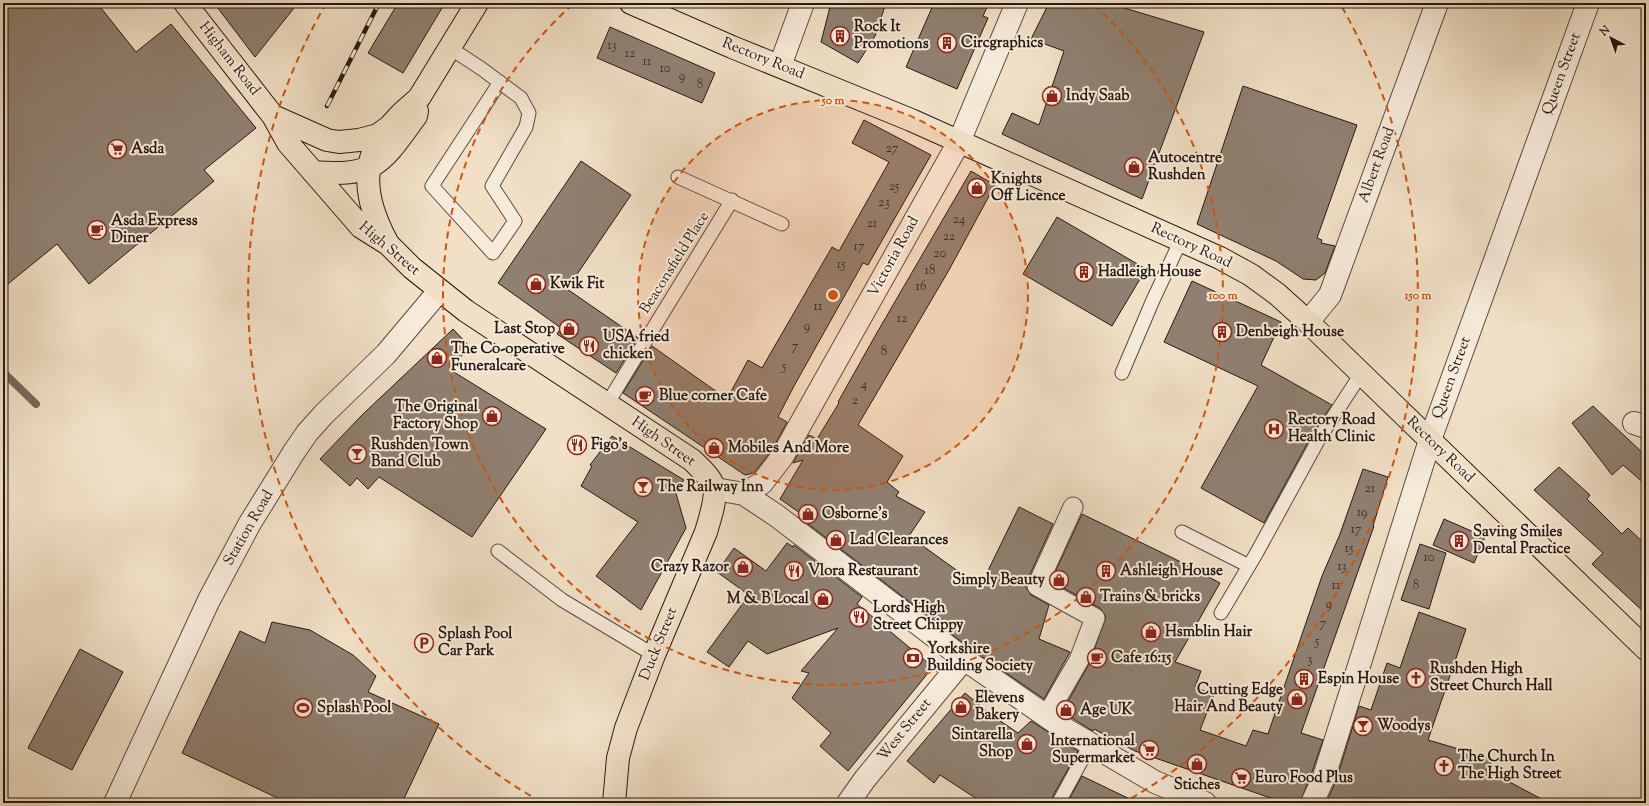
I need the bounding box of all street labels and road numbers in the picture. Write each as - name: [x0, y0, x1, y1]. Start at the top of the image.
- street label: Higham Road: [194, 18, 265, 101]
- street label: Queen Street: [1537, 30, 1587, 118]
- street label: Rectory Road: [719, 33, 808, 85]
- street label: Albert Road: [1354, 124, 1401, 206]
- street label: Beaconsfield Place: [635, 208, 715, 318]
- street label: Victoria Road: [863, 212, 925, 301]
- street label: High Street: [354, 217, 424, 281]
- street label: Rectory Road: [1147, 218, 1236, 274]
- street label: Queen Street: [1427, 334, 1477, 422]
- street label: High Street: [627, 412, 699, 472]
- street label: Rectory Road: [1401, 412, 1479, 488]
- street label: Station Road: [219, 486, 279, 570]
- street label: Duck Street: [635, 604, 683, 684]
- street label: West Street: [873, 694, 937, 766]

